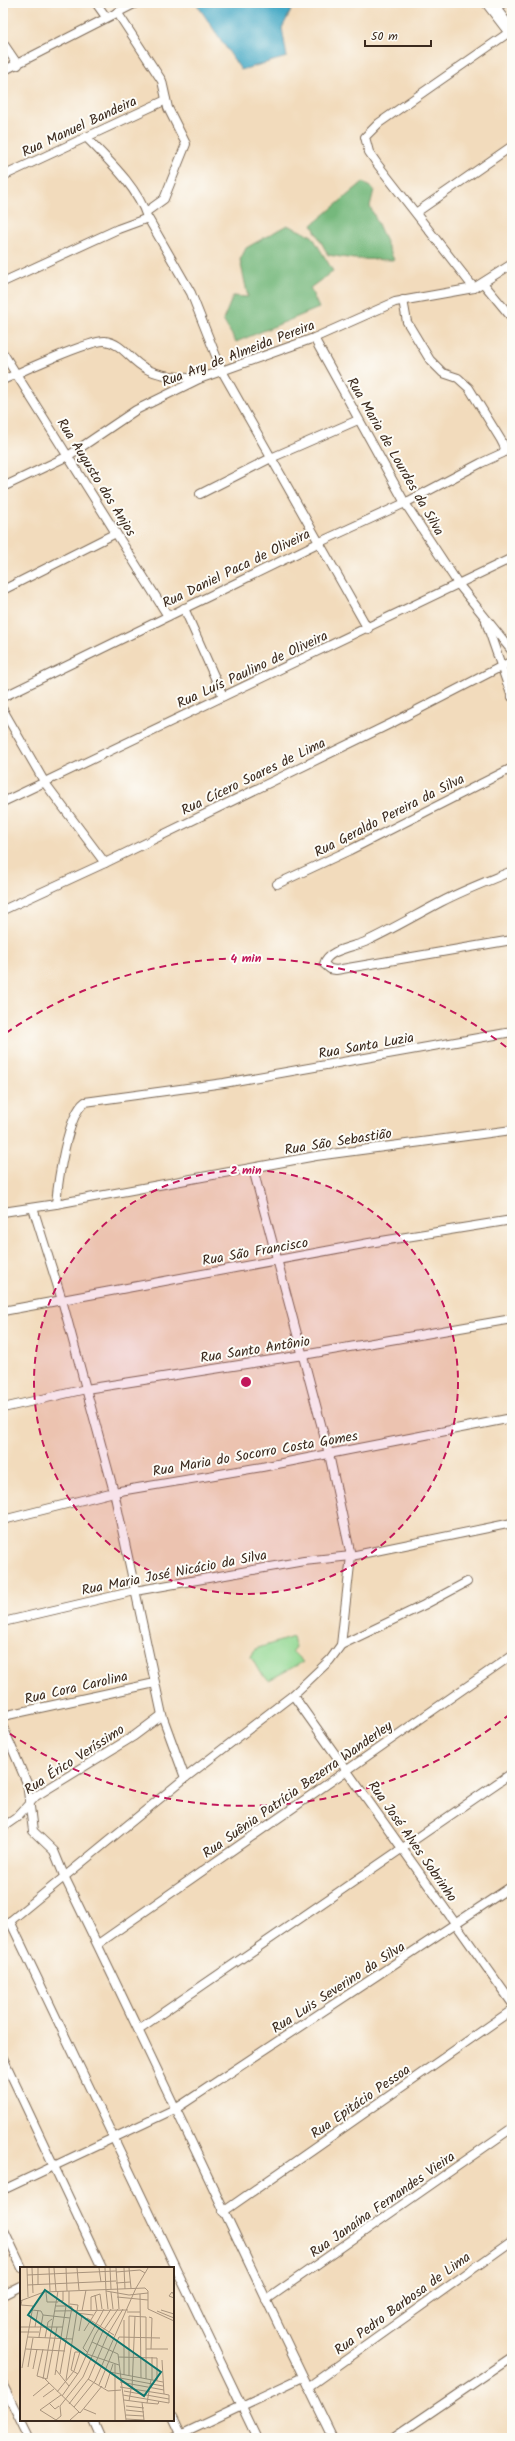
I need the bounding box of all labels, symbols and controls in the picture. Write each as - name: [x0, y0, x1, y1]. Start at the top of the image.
- scale bar: [365, 22, 431, 48]
- text: 50 m: [371, 27, 398, 46]
- street label: Rua Manuel Bandeira: [18, 91, 141, 163]
- street label: Rua Ary de Almeida Pereira: [159, 315, 318, 393]
- street label: Rua Maria de Lourdes da Silva: [341, 373, 450, 540]
- street label: Rua Augusto dos Anjos: [51, 414, 141, 541]
- street label: Rua Daniel Paca de Oliveira: [159, 523, 314, 614]
- street label: Rua Luís Paulino de Oliveira: [173, 625, 332, 715]
- street label: Rua Cícero Soares de Lima: [177, 732, 329, 821]
- street label: Rua Geraldo Pereira da Silva: [310, 768, 469, 863]
- text: 4 min: [231, 949, 262, 968]
- street label: Rua Santa Luzia: [317, 1027, 416, 1065]
- street label: Rua São Sebastião: [283, 1123, 393, 1161]
- text: 2 min: [230, 1161, 262, 1180]
- street label: Rua São Francisco: [200, 1232, 310, 1272]
- street label: Rua Santo Antônio: [199, 1330, 312, 1370]
- centre of rings: [239, 1375, 253, 1389]
- street label: Rua Maria do Socorro Costa Gomes: [151, 1425, 360, 1483]
- street label: Rua Maria José Nicácio da Silva: [80, 1544, 269, 1602]
- street label: Rua Cora Carolina: [22, 1665, 130, 1711]
- street label: Rua Suênia Patrícia Bezerra Wanderley: [198, 1715, 398, 1864]
- street label: Rua Érico Veríssimo: [20, 1719, 129, 1801]
- street label: Rua José Alves Sobrinho: [362, 1776, 462, 1907]
- street label: Rua Luis Severino da Silva: [267, 1936, 410, 2039]
- street label: Rua Epitácio Pessoa: [306, 2059, 415, 2145]
- street label: Rua Janaína Fernandes Vieira: [305, 2146, 460, 2264]
- street label: Rua Pedro Barbosa de Lima: [330, 2247, 475, 2361]
- inset map: [20, 2267, 174, 2421]

